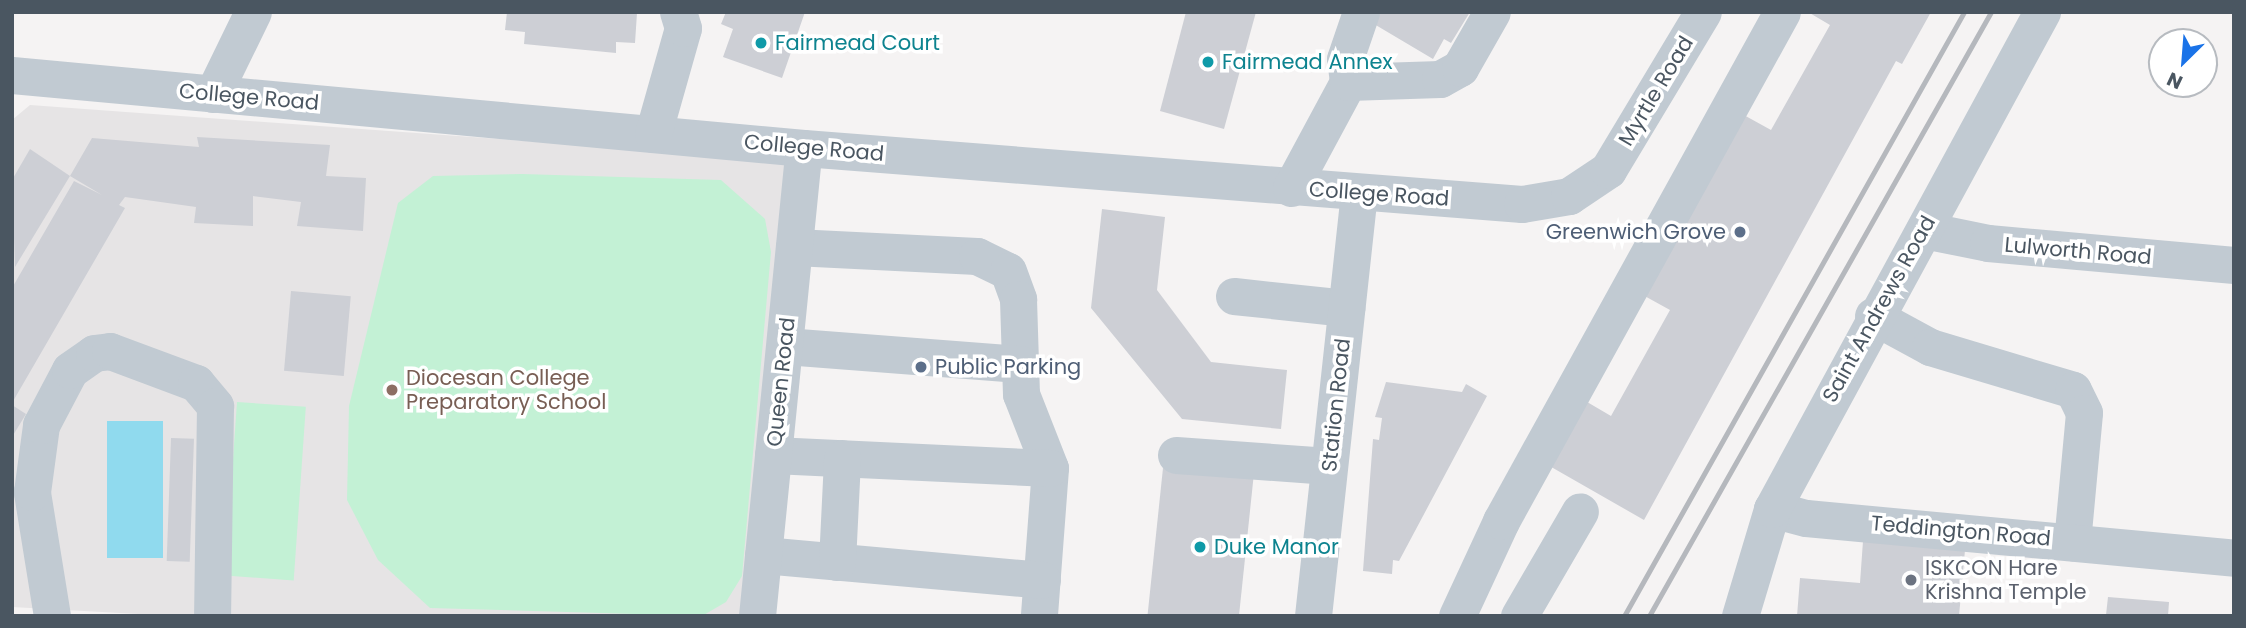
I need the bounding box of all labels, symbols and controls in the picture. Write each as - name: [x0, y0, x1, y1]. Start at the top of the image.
- north arrow: [2148, 28, 2218, 98]
- place label: Fairmead Court: [775, 30, 940, 56]
- street label: Myrtle Road: [1613, 31, 1699, 151]
- marker: Fairmead Court: [753, 35, 769, 51]
- place label: Fairmead Annex: [1222, 49, 1393, 75]
- marker: Fairmead Annex: [1200, 54, 1216, 70]
- text: N: [2163, 65, 2187, 96]
- street label: College Road: [178, 78, 320, 116]
- street label: College Road: [743, 129, 885, 167]
- street label: College Road: [1308, 177, 1450, 211]
- street label: Saint Andrews Road: [1817, 211, 1941, 407]
- place label: Greenwich Grove: [1546, 219, 1726, 245]
- marker: Greenwich Grove: [1732, 224, 1748, 240]
- street label: Lulworth Road: [2003, 232, 2153, 270]
- street label: Queen Road: [762, 316, 800, 448]
- street label: Station Road: [1316, 337, 1356, 473]
- place label: Public Parking: [935, 354, 1081, 380]
- marker: Public Parking: [913, 359, 929, 375]
- place label: Diocesan College Preparatory School: [406, 365, 606, 415]
- marker: Diocesan College Preparatory School: [384, 382, 400, 398]
- street label: Teddington Road: [1870, 511, 2052, 551]
- place label: Duke Manor: [1214, 534, 1339, 560]
- marker: Duke Manor: [1192, 539, 1208, 555]
- place label: ISKCON Hare Krishna Temple: [1925, 555, 2087, 605]
- marker: ISKCON Hare Krishna Temple: [1903, 572, 1919, 588]

